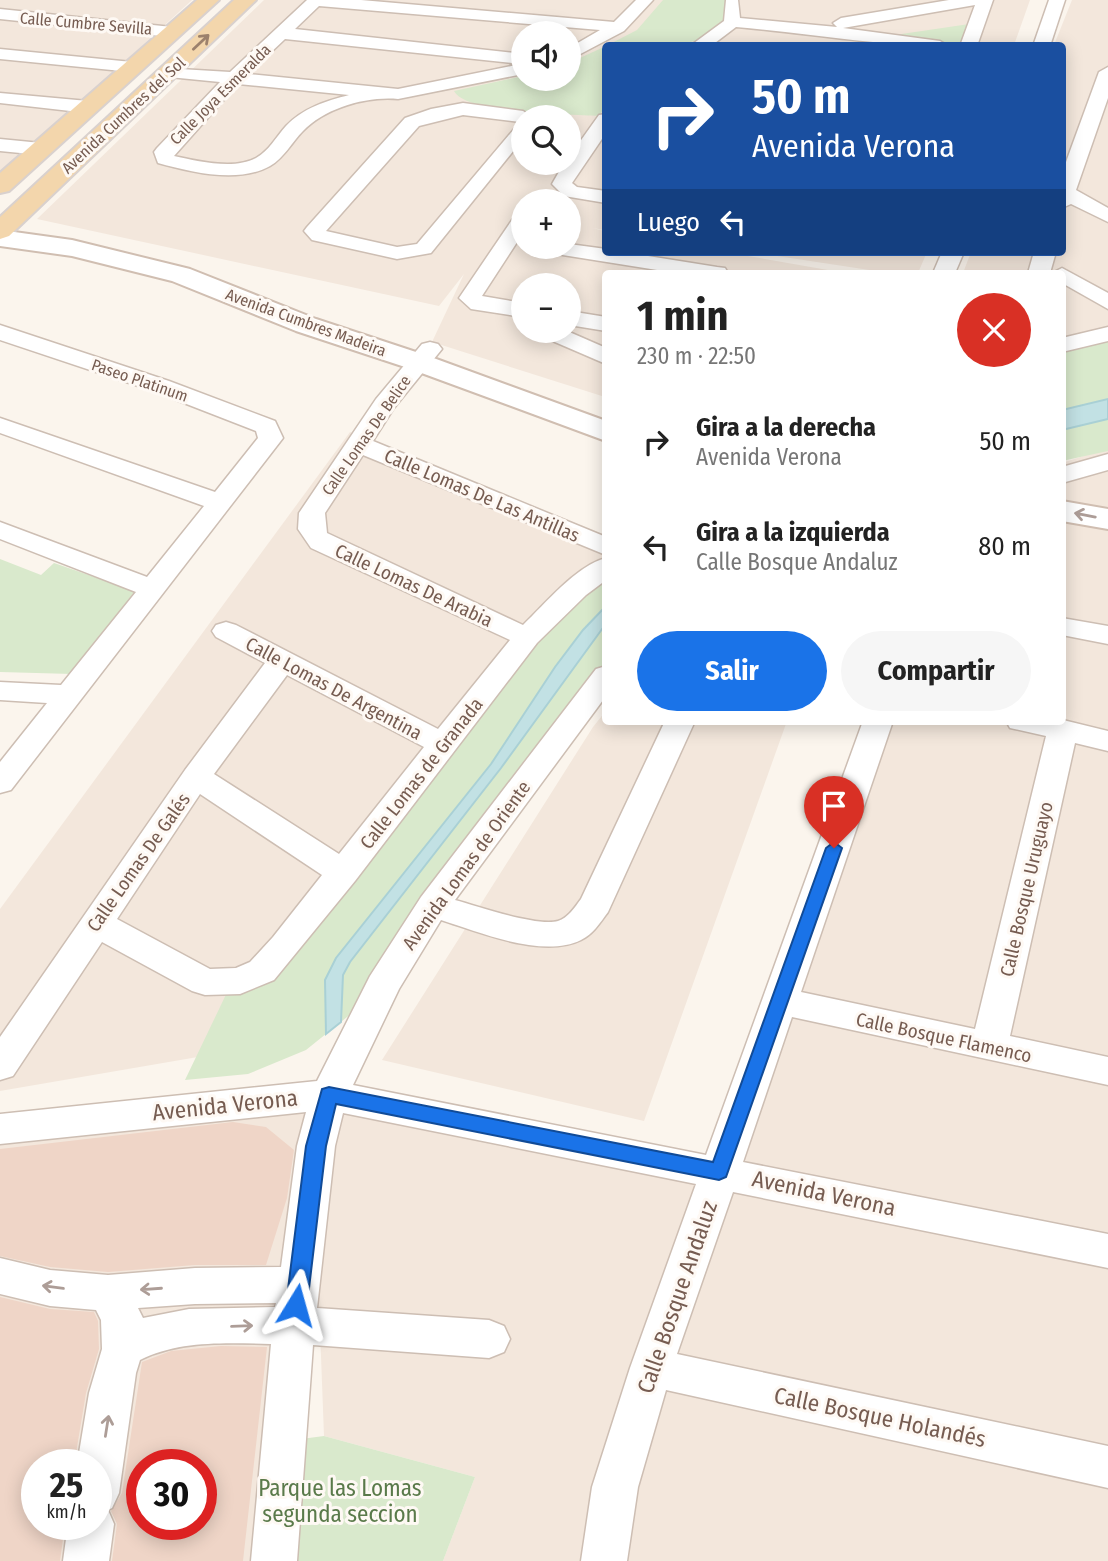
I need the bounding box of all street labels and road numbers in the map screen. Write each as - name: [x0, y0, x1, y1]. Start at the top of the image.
- street label: Calle Cumbre Sevilla: [19, 8, 153, 39]
- street label: Calle Joya Esmeralda: [166, 40, 275, 149]
- street label: Avenida Cumbres del Sol: [58, 53, 189, 177]
- street label: Avenida Cumbres Madeira: [223, 285, 389, 360]
- street label: Paseo Platinum: [89, 355, 191, 406]
- street label: Calle Lomas De Belice: [318, 372, 415, 499]
- street label: Calle Lomas De Las Antillas: [381, 444, 583, 547]
- street label: Calle Lomas De Arabia: [331, 539, 496, 632]
- street label: Calle Lomas De Argentina: [242, 632, 426, 745]
- street label: Calle Lomas de Granada: [355, 693, 488, 854]
- street label: Avenida Lomas de Oriente: [397, 776, 535, 954]
- street label: Calle Lomas De Galés: [82, 789, 195, 936]
- street label: Calle Bosque Uruguayo: [995, 799, 1058, 979]
- street label: Calle Bosque Flamenco: [854, 1008, 1034, 1067]
- street label: Avenida Verona: [151, 1083, 299, 1127]
- street label: Avenida Verona: [750, 1164, 898, 1222]
- street label: Calle Bosque Andaluz: [631, 1197, 723, 1397]
- street label: Calle Bosque Holandés: [772, 1381, 989, 1453]

